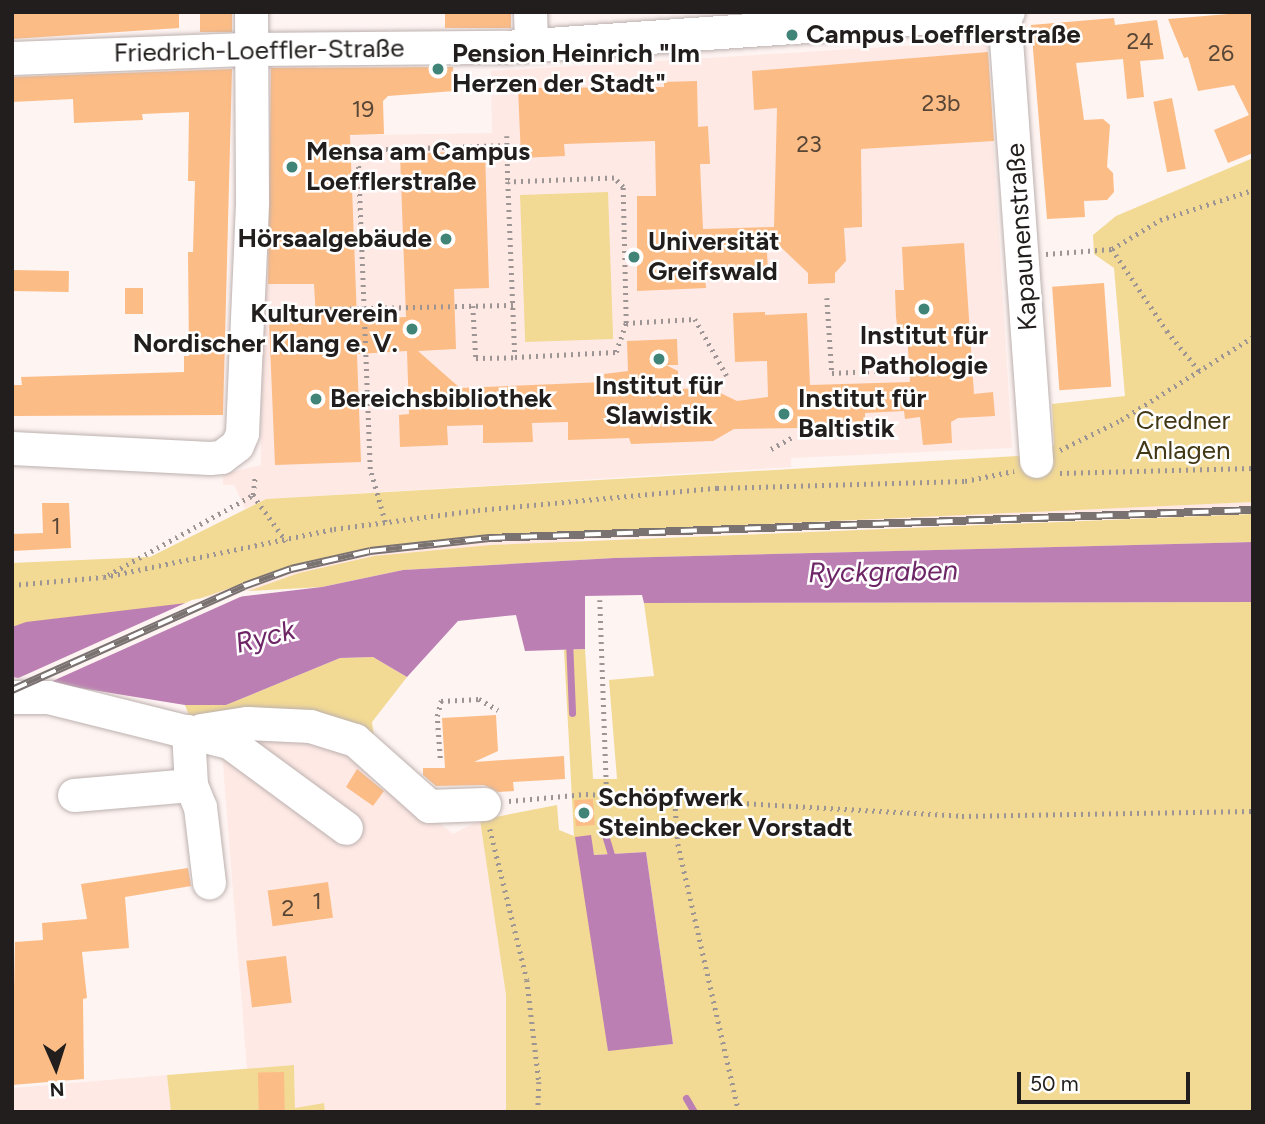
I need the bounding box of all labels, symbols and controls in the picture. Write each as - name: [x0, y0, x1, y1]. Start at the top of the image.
- place label: Campus Loefflerstraße: [806, 19, 1081, 51]
- marker: Campus Loefflerstraße: [784, 27, 800, 43]
- house number: 24: [1126, 27, 1154, 55]
- street label: Friedrich-Loeffler-Straße: [113, 33, 405, 69]
- place label: Pension Heinrich "Im Herzen der Stadt": [452, 38, 700, 100]
- house number: 26: [1208, 39, 1234, 67]
- marker: Pension Heinrich "Im Herzen der Stadt": [430, 61, 446, 77]
- house number: 23b: [922, 89, 960, 117]
- house number: 19: [352, 95, 374, 123]
- house number: 23: [796, 130, 822, 158]
- place label: Mensa am Campus Loefflerstraße: [306, 136, 530, 198]
- street label: Kapaunenstraße: [1000, 142, 1044, 332]
- marker: Mensa am Campus Loefflerstraße: [284, 159, 300, 175]
- place label: Hörsaalgebäude: [237, 223, 432, 255]
- place label: Universität Greifswald: [648, 226, 780, 288]
- marker: Hörsaalgebäude: [438, 231, 454, 247]
- marker: Universität Greifswald: [626, 249, 642, 265]
- place label: Kulturverein Nordischer Klang e. V.: [133, 298, 398, 360]
- marker: Institut für Pathologie: [916, 301, 932, 317]
- place label: Institut für Pathologie: [860, 320, 988, 382]
- marker: Kulturverein Nordischer Klang e. V.: [404, 321, 420, 337]
- marker: Institut für Slawistik: [651, 351, 667, 367]
- place label: Institut für Slawistik: [595, 370, 723, 432]
- place label: Bereichsbibliothek: [330, 383, 552, 415]
- place label: Institut für Baltistik: [798, 383, 926, 444]
- marker: Bereichsbibliothek: [308, 391, 324, 407]
- park label: Credner Anlagen: [1135, 405, 1231, 466]
- marker: Institut für Baltistik: [776, 406, 792, 422]
- house number: 1: [51, 512, 61, 540]
- water label: Ryckgraben: [808, 553, 958, 589]
- water label: Ryck: [232, 612, 298, 660]
- place label: Schöpfwerk Steinbecker Vorstadt: [598, 782, 853, 844]
- marker: Schöpfwerk Steinbecker Vorstadt: [576, 805, 592, 821]
- house number: 1: [312, 887, 322, 915]
- house number: 2: [282, 894, 294, 922]
- north arrow: [21, 1033, 91, 1103]
- scale bar: [1020, 1058, 1193, 1102]
- text: 50 m: [1030, 1071, 1079, 1096]
- text: N: [49, 1078, 65, 1101]

